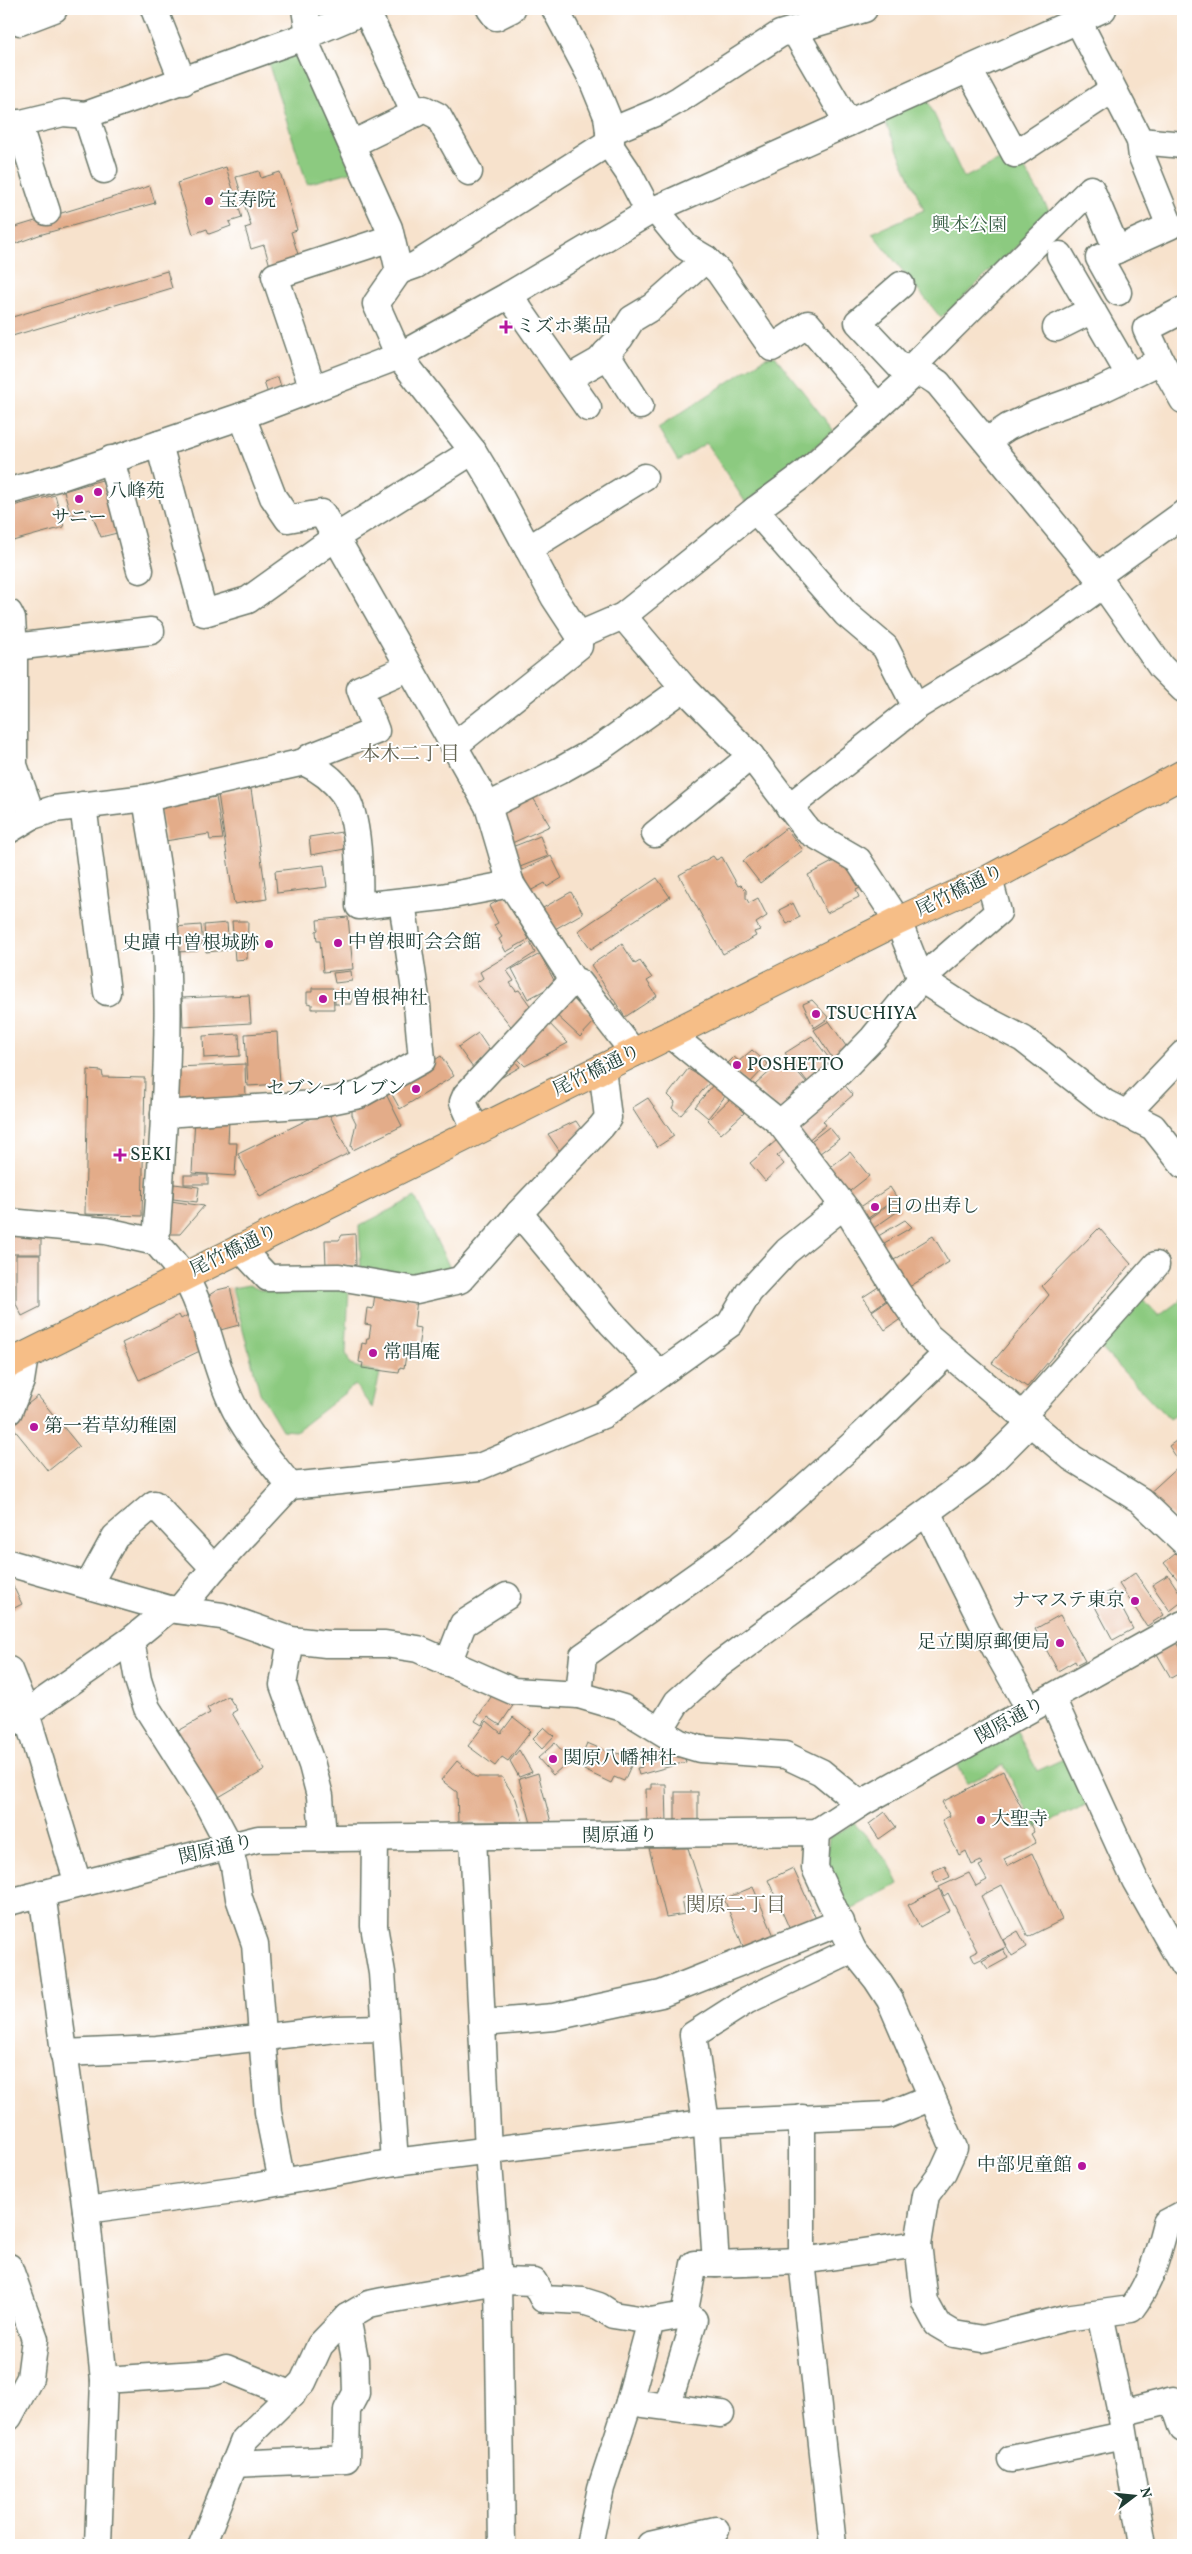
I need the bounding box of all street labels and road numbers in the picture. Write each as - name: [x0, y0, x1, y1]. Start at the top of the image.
- street label: 尾竹橋通り: [912, 858, 1008, 924]
- street label: 尾竹橋通り: [549, 1038, 645, 1104]
- street label: 尾竹橋通り: [186, 1218, 282, 1284]
- street label: 関原通り: [970, 1691, 1050, 1751]
- street label: 関原通り: [582, 1822, 658, 1850]
- street label: 関原通り: [176, 1829, 256, 1871]

